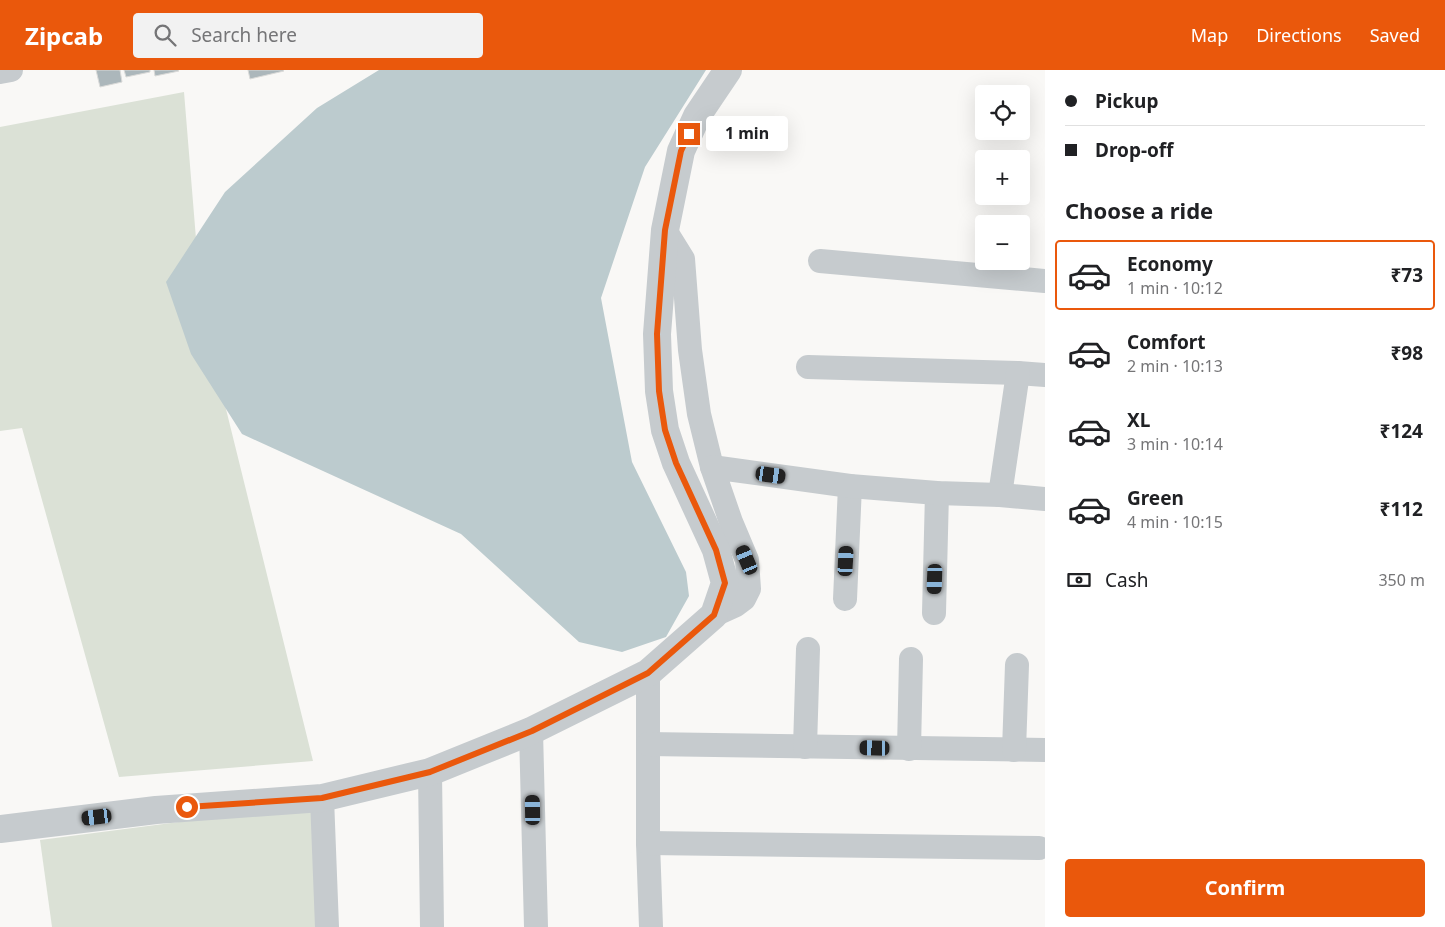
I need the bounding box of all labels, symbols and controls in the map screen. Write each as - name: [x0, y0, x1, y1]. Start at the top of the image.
- search box: [133, 13, 483, 58]
- text: Zipcab: [25, 19, 103, 52]
- icon: search: [151, 21, 179, 49]
- text: Search here: [191, 22, 297, 48]
- text: Map: [1191, 23, 1228, 47]
- text: Directions: [1256, 23, 1342, 47]
- text: Saved: [1370, 23, 1420, 47]
- map controls: [975, 85, 1030, 270]
- button: locate: [975, 85, 1030, 140]
- text: Pickup: [1095, 88, 1158, 114]
- callout: 1 min: [706, 116, 789, 152]
- text: 1 min: [725, 122, 769, 144]
- route end: [678, 123, 700, 145]
- text: Drop-off: [1095, 137, 1174, 163]
- button: +: [975, 150, 1030, 205]
- text: Choose a ride: [1065, 195, 1213, 225]
- button: −: [975, 215, 1030, 270]
- text: Economy: [1127, 251, 1213, 277]
- icon: car: [1067, 253, 1112, 298]
- text: ₹73: [1390, 262, 1423, 288]
- text: 1 min · 10:12: [1127, 277, 1223, 299]
- text: Comfort: [1127, 329, 1206, 355]
- icon: car: [1067, 331, 1112, 376]
- text: ₹98: [1390, 340, 1423, 366]
- text: 2 min · 10:13: [1127, 355, 1223, 377]
- text: XL: [1127, 407, 1150, 433]
- icon: car: [1067, 409, 1112, 454]
- text: ₹124: [1380, 418, 1423, 444]
- text: 3 min · 10:14: [1127, 433, 1223, 455]
- car: [755, 465, 786, 485]
- text: Green: [1127, 485, 1184, 511]
- icon: car: [1067, 487, 1112, 532]
- text: ₹112: [1380, 496, 1423, 522]
- text: 4 min · 10:15: [1127, 511, 1223, 533]
- car: [734, 543, 759, 577]
- car: [837, 546, 854, 576]
- car: [926, 564, 943, 594]
- icon: cash: [1065, 566, 1093, 594]
- text: Cash: [1105, 567, 1149, 593]
- text: 350 m: [1378, 569, 1425, 591]
- car: [859, 740, 890, 756]
- car: [525, 795, 540, 825]
- route start: [176, 796, 198, 818]
- car: [81, 808, 112, 826]
- button: Confirm: [1065, 859, 1425, 917]

